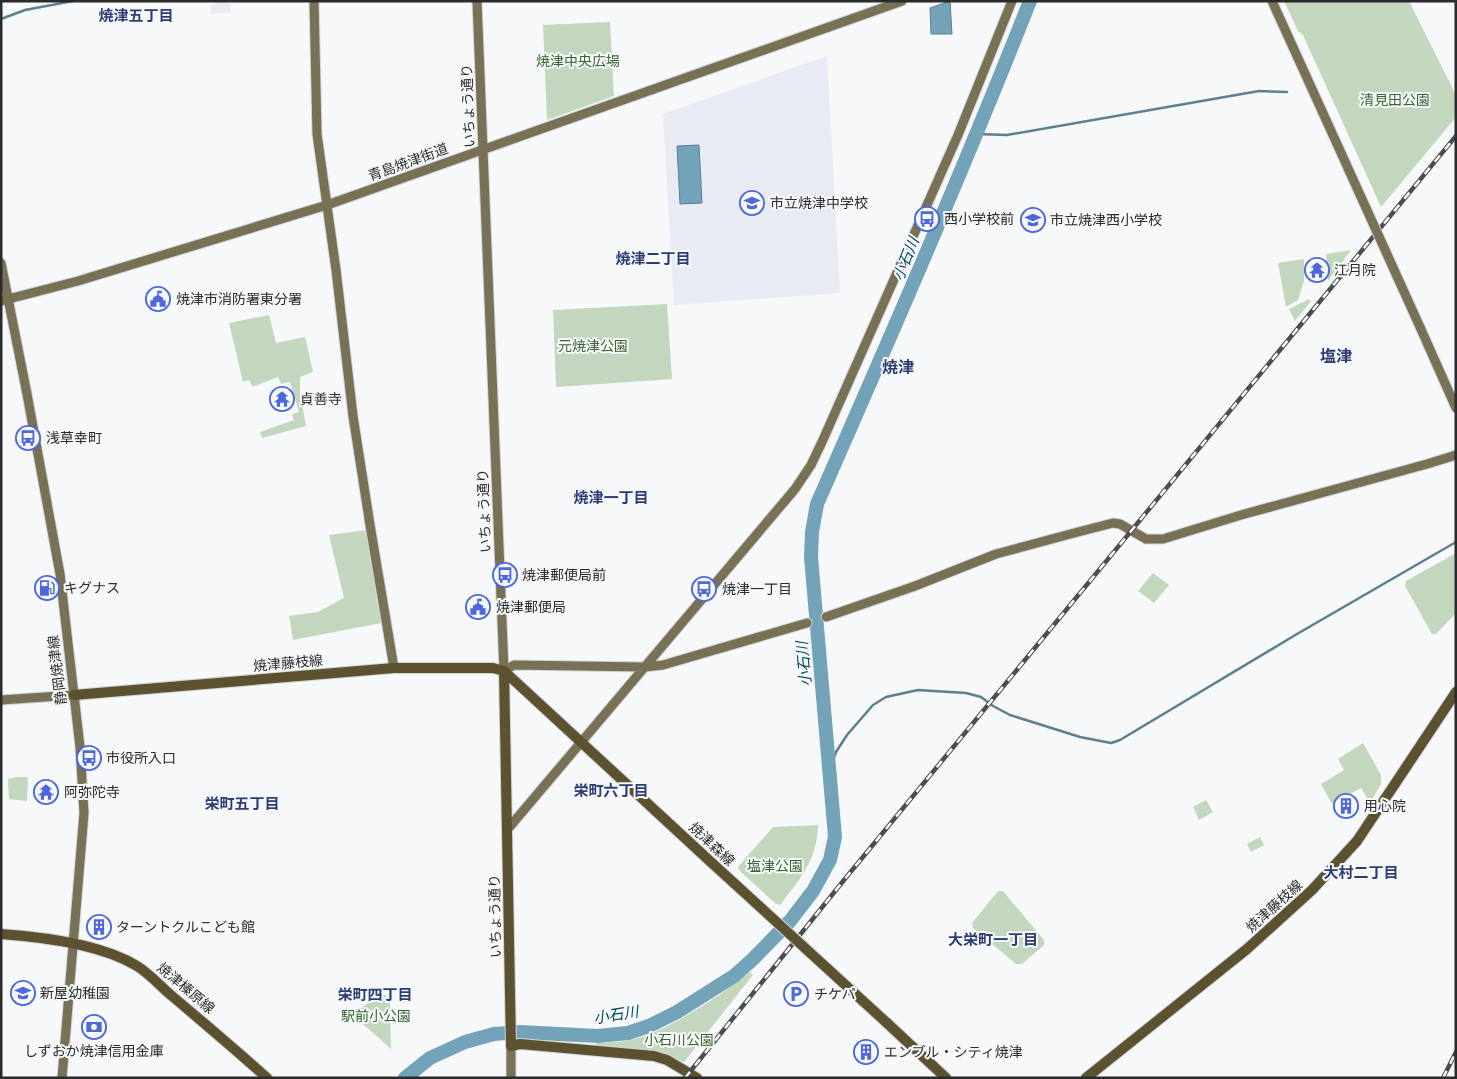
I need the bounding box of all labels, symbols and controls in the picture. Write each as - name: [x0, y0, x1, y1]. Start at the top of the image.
- district label: 焼津五丁目: [98, 7, 174, 24]
- park label: 焼津中央広場: [536, 53, 620, 69]
- street label: いちょう通り: [459, 64, 477, 148]
- park label: 清見田公園: [1360, 92, 1430, 108]
- street label: 青島焼津街道: [366, 140, 450, 184]
- school or university icon: 市立焼津中学校: [739, 190, 765, 216]
- place label: 市立焼津中学校: [770, 195, 868, 211]
- bus stop icon: 西小学校前: [914, 206, 940, 232]
- school or university icon: 市立焼津西小学校: [1020, 207, 1046, 233]
- place label: 西小学校前: [944, 211, 1014, 227]
- place label: 市立焼津西小学校: [1050, 212, 1162, 228]
- water label: 小石川: [889, 233, 923, 283]
- district label: 焼津二丁目: [615, 250, 691, 267]
- temple icon: 江月院: [1304, 257, 1330, 283]
- place label: 江月院: [1334, 262, 1376, 278]
- public building icon: 焼津市消防署東分署: [145, 286, 171, 312]
- place label: 焼津市消防署東分署: [176, 291, 302, 307]
- park label: 元焼津公園: [558, 338, 628, 354]
- district label: 塩津: [1320, 347, 1352, 365]
- district label: 焼津: [882, 359, 914, 376]
- temple icon: 貞善寺: [269, 386, 295, 412]
- place label: 貞善寺: [300, 391, 342, 407]
- bus stop icon: 浅草幸町: [15, 425, 41, 451]
- place label: 浅草幸町: [46, 430, 102, 446]
- street label: いちょう通り: [475, 469, 493, 553]
- district label: 焼津一丁目: [573, 489, 649, 506]
- bus stop icon: 焼津郵便局前: [492, 562, 518, 588]
- place label: 焼津郵便局前: [522, 567, 606, 583]
- fuel station icon: キグナス: [34, 575, 60, 601]
- bus stop icon: 焼津一丁目: [691, 576, 717, 602]
- place label: キグナス: [64, 580, 120, 596]
- place label: 焼津一丁目: [722, 581, 792, 597]
- public building icon: 焼津郵便局: [465, 594, 491, 620]
- place label: 焼津郵便局: [496, 599, 566, 615]
- street label: 静岡焼津線: [45, 634, 69, 706]
- water label: 小石川: [793, 639, 814, 687]
- street label: 焼津藤枝線: [252, 652, 324, 674]
- bus stop icon: 市役所入口: [76, 745, 102, 771]
- place label: 市役所入口: [106, 750, 176, 766]
- temple icon: 阿弥陀寺: [33, 779, 59, 805]
- district label: 栄町六丁目: [573, 782, 649, 799]
- place label: 阿弥陀寺: [64, 784, 120, 800]
- building icon: 用心院: [1333, 793, 1359, 819]
- district label: 栄町五丁目: [204, 795, 280, 812]
- place label: 用心院: [1364, 798, 1406, 814]
- street label: 焼津森線: [686, 819, 738, 869]
- park label: 塩津公園: [747, 858, 803, 874]
- district label: 大村二丁目: [1323, 864, 1399, 881]
- street label: いちょう通り: [486, 874, 504, 958]
- street label: 焼津藤枝線: [1243, 877, 1305, 935]
- building icon: ターントクルこども館: [86, 914, 112, 940]
- place label: ターントクルこども館: [116, 919, 255, 935]
- district label: 大栄町一丁目: [948, 931, 1038, 948]
- street label: 焼津榛原線: [154, 959, 218, 1017]
- school or university icon: 新屋幼稚園: [10, 980, 36, 1006]
- parking icon: チケパ: [783, 981, 809, 1007]
- place label: 新屋幼稚園: [40, 985, 110, 1001]
- district label: 栄町四丁目: [337, 986, 413, 1003]
- place label: チケパ: [814, 986, 855, 1002]
- water label: 小石川: [592, 1002, 641, 1026]
- park label: 駅前小公園: [341, 1008, 411, 1024]
- bank icon: しずおか焼津信用金庫: [81, 1014, 107, 1040]
- park label: 小石川公園: [644, 1032, 714, 1048]
- building icon: エンブル・シティ焼津: [853, 1039, 879, 1065]
- place label: しずおか焼津信用金庫: [24, 1043, 164, 1059]
- place label: エンブル・シティ焼津: [884, 1044, 1023, 1060]

